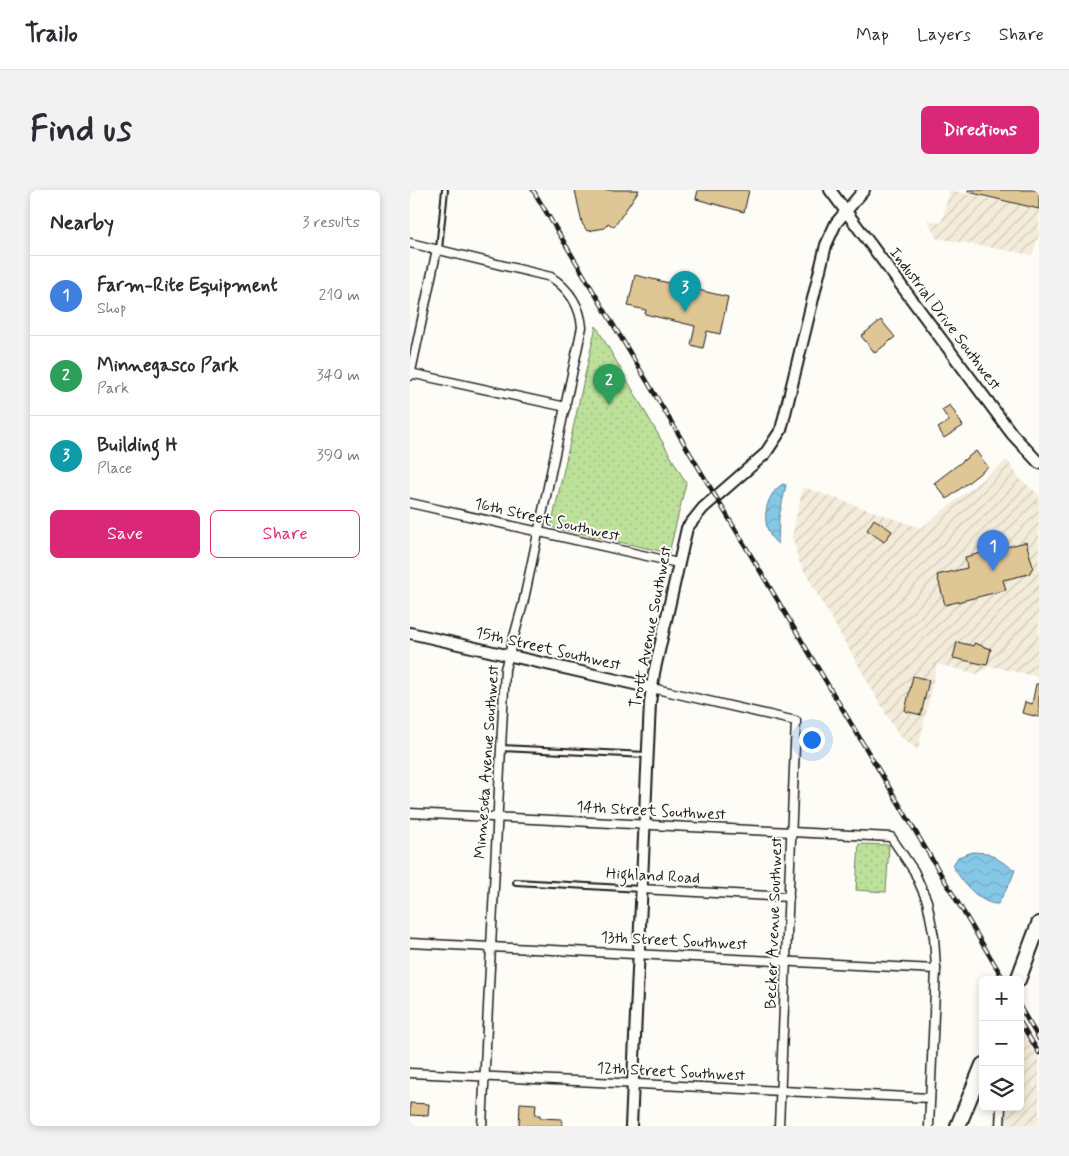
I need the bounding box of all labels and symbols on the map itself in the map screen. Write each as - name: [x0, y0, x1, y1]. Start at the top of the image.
- street label: Industrial Drive Southwest: [884, 243, 1006, 395]
- pin: 3: [669, 271, 701, 312]
- pin: 2: [593, 364, 625, 405]
- street label: 16th Street Southwest: [472, 493, 622, 547]
- pin: 1: [977, 530, 1009, 571]
- street label: Trott Avenue Southwest: [625, 544, 677, 710]
- street label: 15th Street Southwest: [473, 622, 623, 676]
- street label: Minnesota Avenue Southwest: [470, 664, 504, 860]
- your location: [799, 727, 825, 753]
- street label: 14th Street Southwest: [576, 797, 726, 825]
- street label: Becker Avenue Southwest: [760, 836, 788, 1010]
- street label: Highland Road: [605, 863, 701, 890]
- street label: 13th Street Southwest: [600, 927, 748, 955]
- street label: 12th Street Southwest: [596, 1058, 746, 1086]

